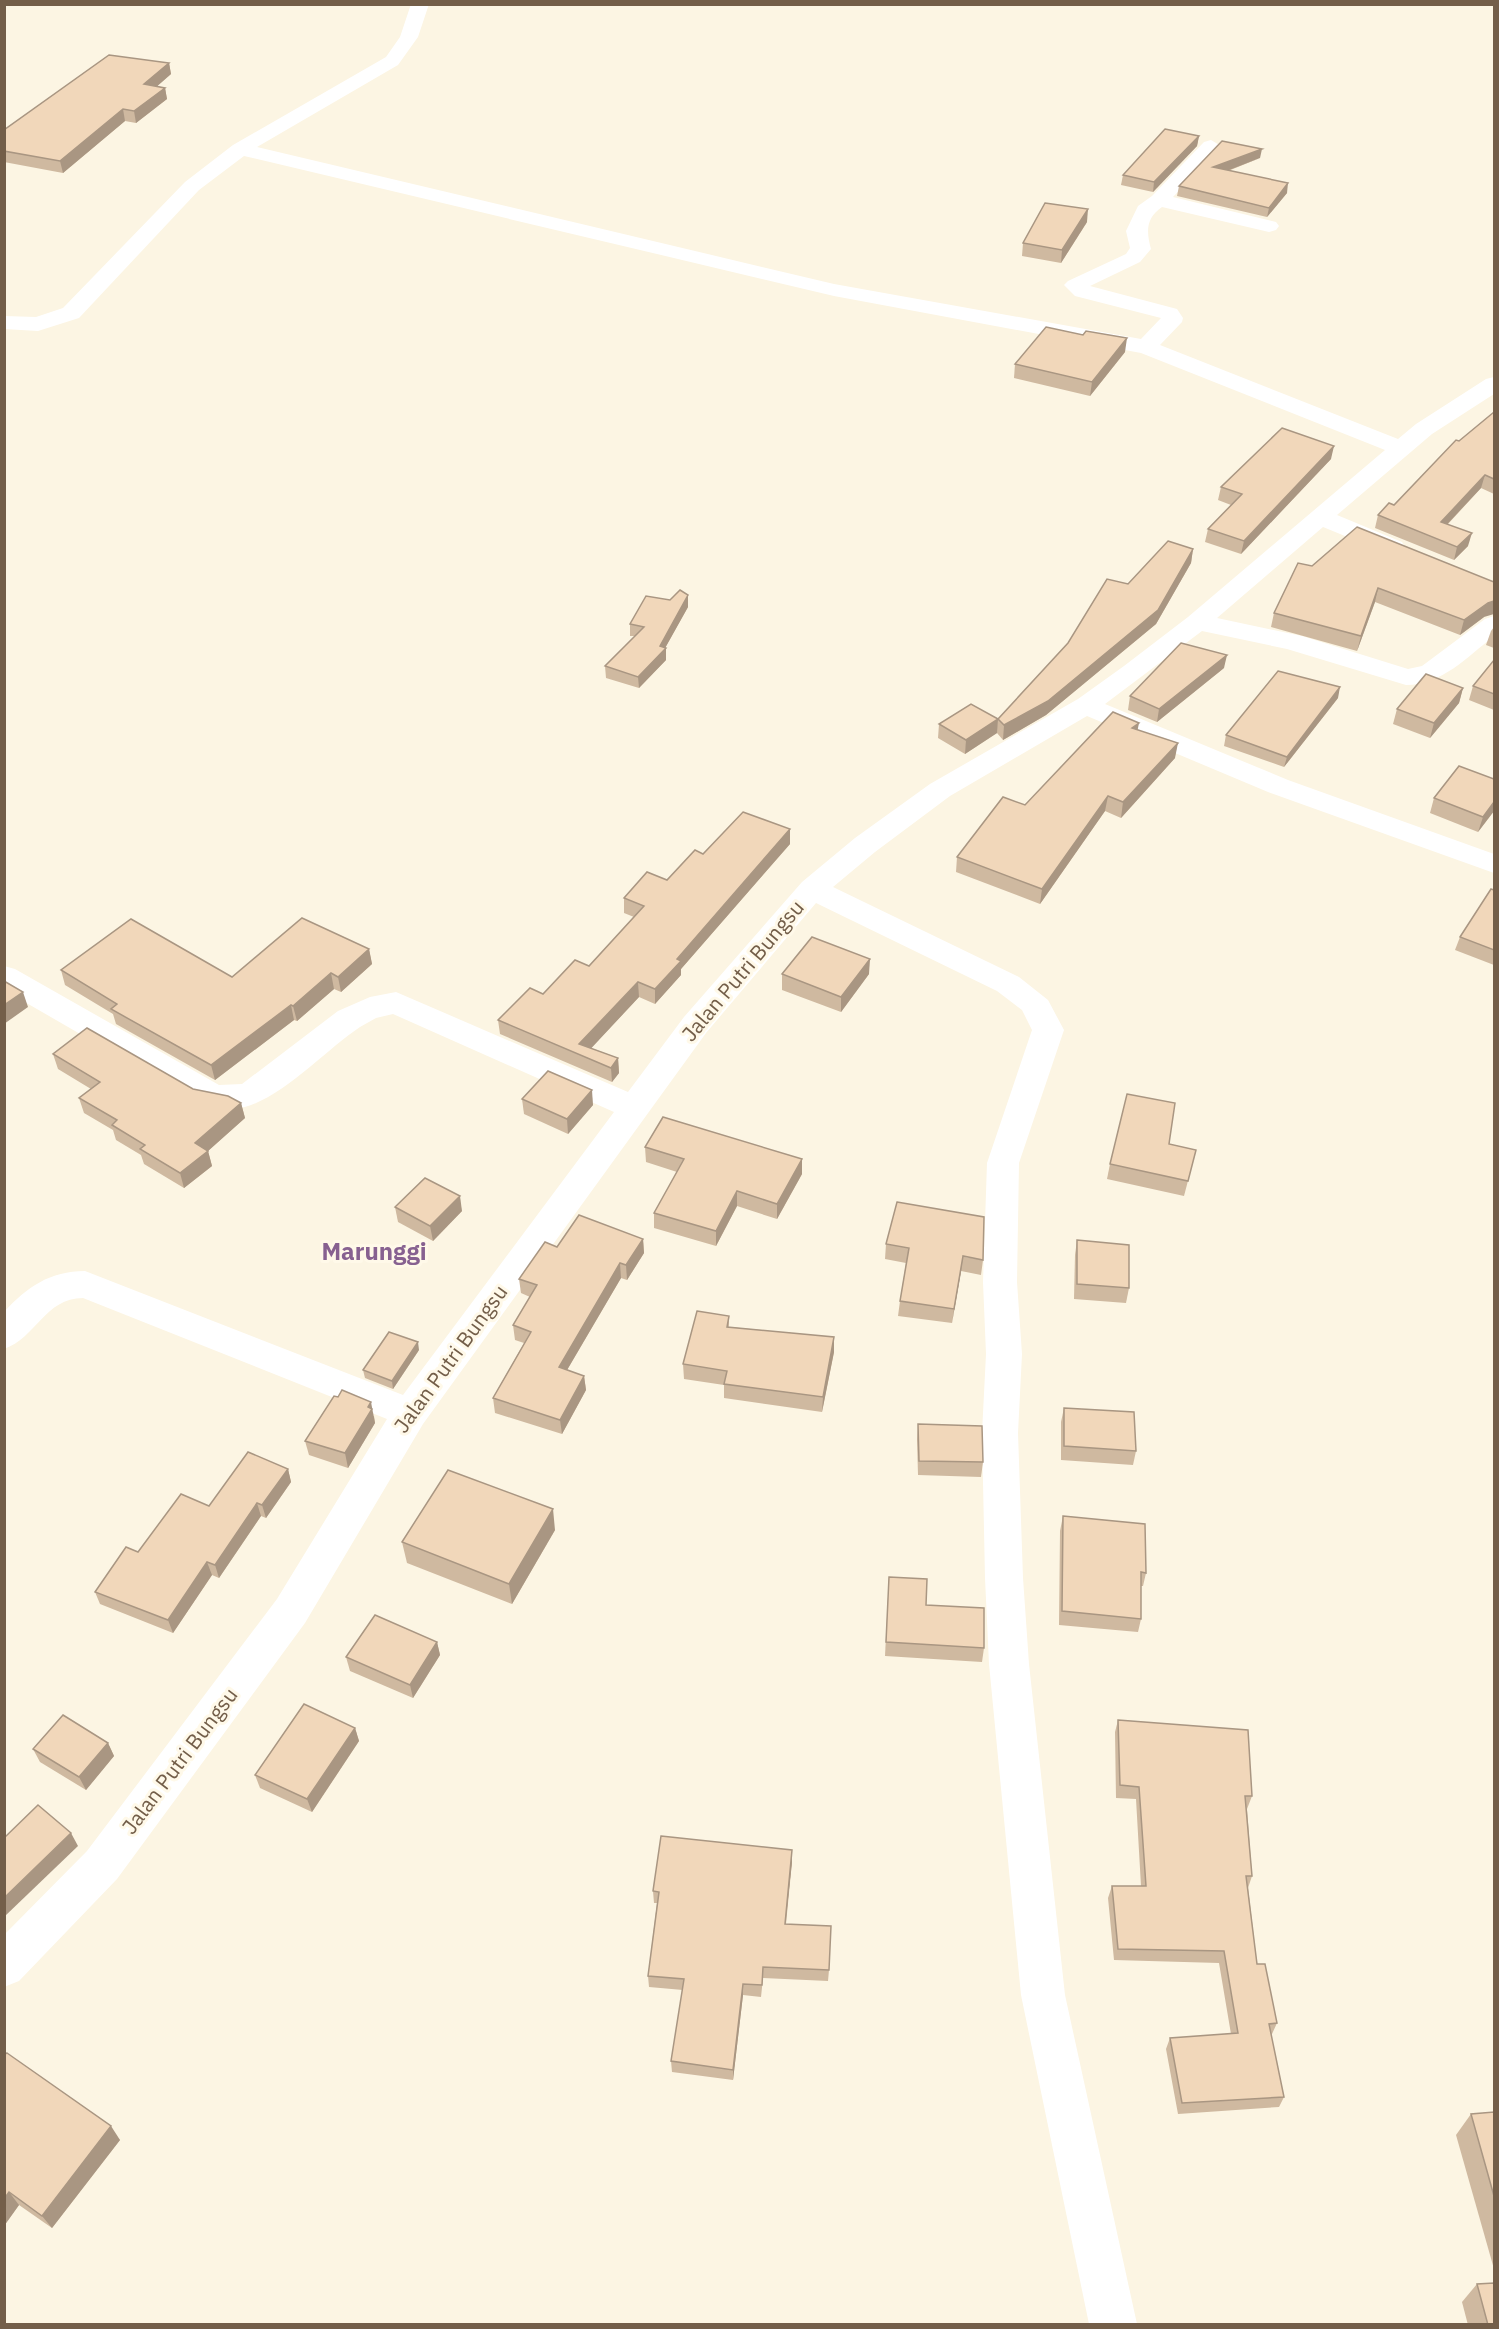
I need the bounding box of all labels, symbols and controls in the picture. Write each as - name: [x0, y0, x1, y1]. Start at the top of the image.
- street label: Jalan Putri Bungsu: [675, 894, 810, 1047]
- district label: Marunggi: [321, 1235, 427, 1267]
- street label: Jalan Putri Bungsu: [387, 1279, 513, 1438]
- street label: Jalan Putri Bungsu: [115, 1681, 243, 1839]

